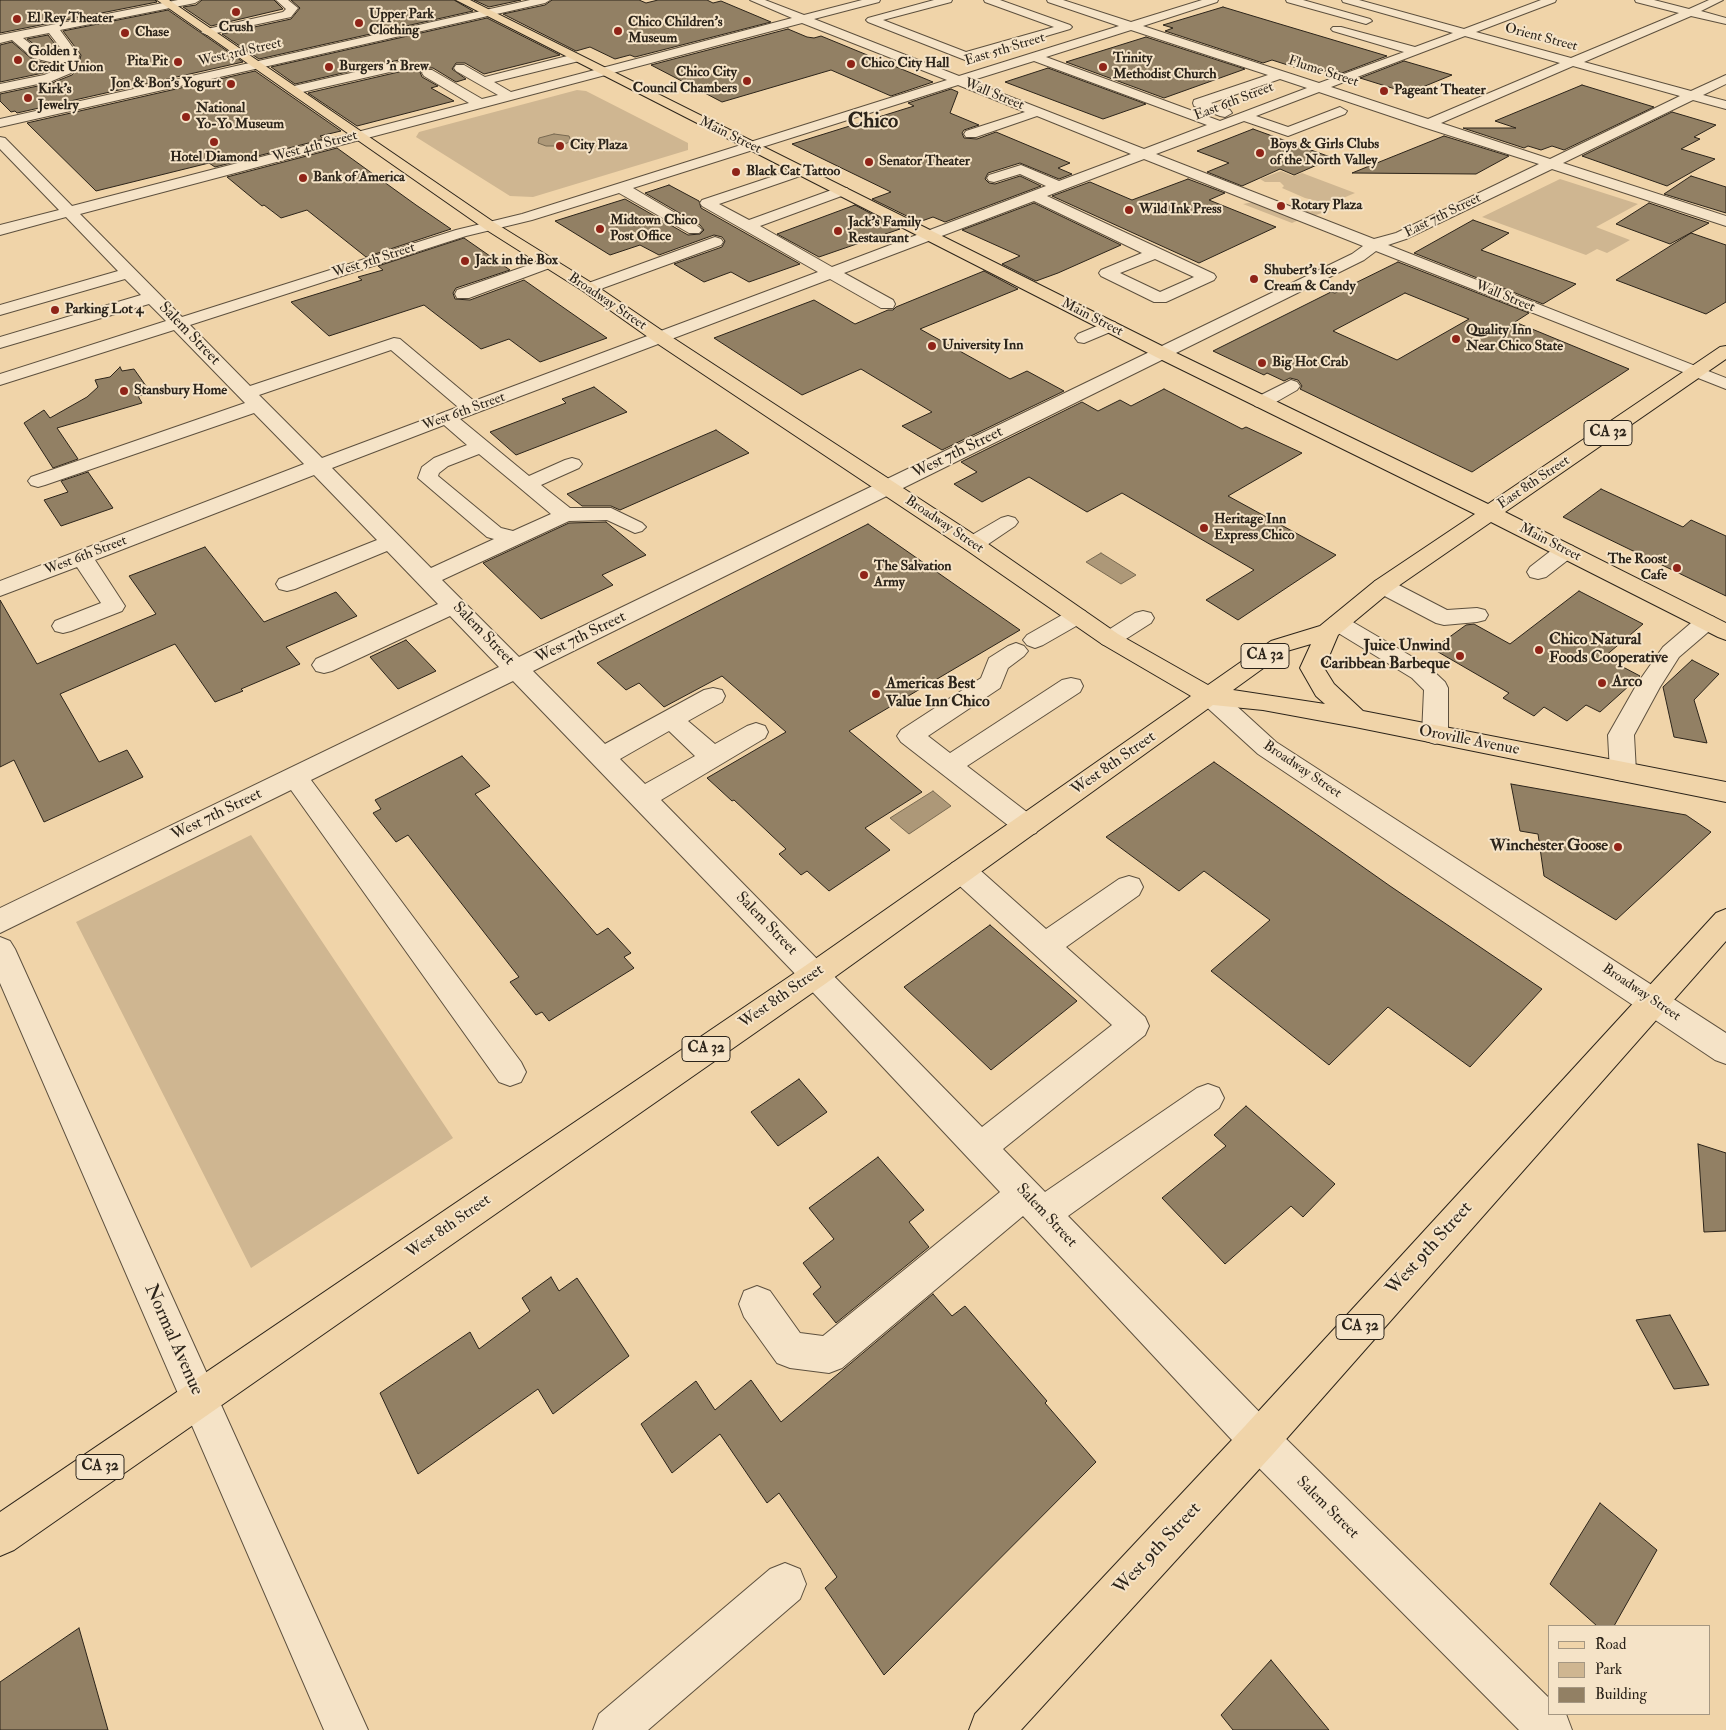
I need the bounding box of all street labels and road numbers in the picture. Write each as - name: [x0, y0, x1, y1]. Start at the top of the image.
- street label: Orient Street: [1503, 20, 1579, 56]
- street label: East 5th Street: [963, 30, 1047, 70]
- street label: West 3rd Street: [197, 35, 283, 71]
- street label: Flume Street: [1286, 53, 1360, 91]
- street label: Wall Street: [962, 75, 1026, 115]
- street label: East 6th Street: [1192, 79, 1276, 125]
- street label: Main Street: [696, 114, 764, 158]
- street label: West 4th Street: [271, 128, 359, 166]
- street label: East 7th Street: [1402, 190, 1484, 242]
- street label: West 5th Street: [331, 240, 417, 282]
- street label: Broadway Street: [565, 270, 649, 334]
- street label: Wall Street: [1473, 277, 1537, 317]
- street label: Main Street: [1058, 295, 1126, 341]
- street label: Salem Street: [154, 298, 224, 370]
- street label: West 6th Street: [420, 389, 508, 435]
- road number: CA 32: [1584, 420, 1632, 446]
- street label: West 7th Street: [910, 423, 1006, 483]
- street label: East 8th Street: [1495, 453, 1573, 513]
- street label: Broadway Street: [902, 493, 986, 557]
- street label: Main Street: [1516, 520, 1584, 566]
- street label: West 6th Street: [42, 533, 130, 579]
- street label: Salem Street: [448, 598, 518, 670]
- street label: West 7th Street: [533, 608, 629, 668]
- road number: CA 32: [1241, 644, 1289, 668]
- street label: Oroville Avenue: [1417, 722, 1521, 760]
- street label: West 8th Street: [1068, 728, 1160, 800]
- street label: Broadway Street: [1260, 738, 1344, 802]
- street label: West 7th Street: [169, 785, 265, 845]
- street label: Salem Street: [731, 888, 801, 960]
- street label: West 8th Street: [736, 961, 828, 1033]
- street label: Broadway Street: [1599, 961, 1683, 1025]
- road number: CA 32: [682, 1036, 730, 1062]
- street label: Salem Street: [1012, 1180, 1080, 1252]
- street label: West 8th Street: [403, 1191, 495, 1263]
- street label: West 9th Street: [1382, 1198, 1478, 1300]
- street label: Normal Avenue: [138, 1281, 208, 1399]
- road number: CA 32: [1336, 1314, 1384, 1340]
- road number: CA 32: [76, 1454, 124, 1480]
- street label: Salem Street: [1292, 1473, 1362, 1543]
- street label: West 9th Street: [1109, 1498, 1207, 1600]

